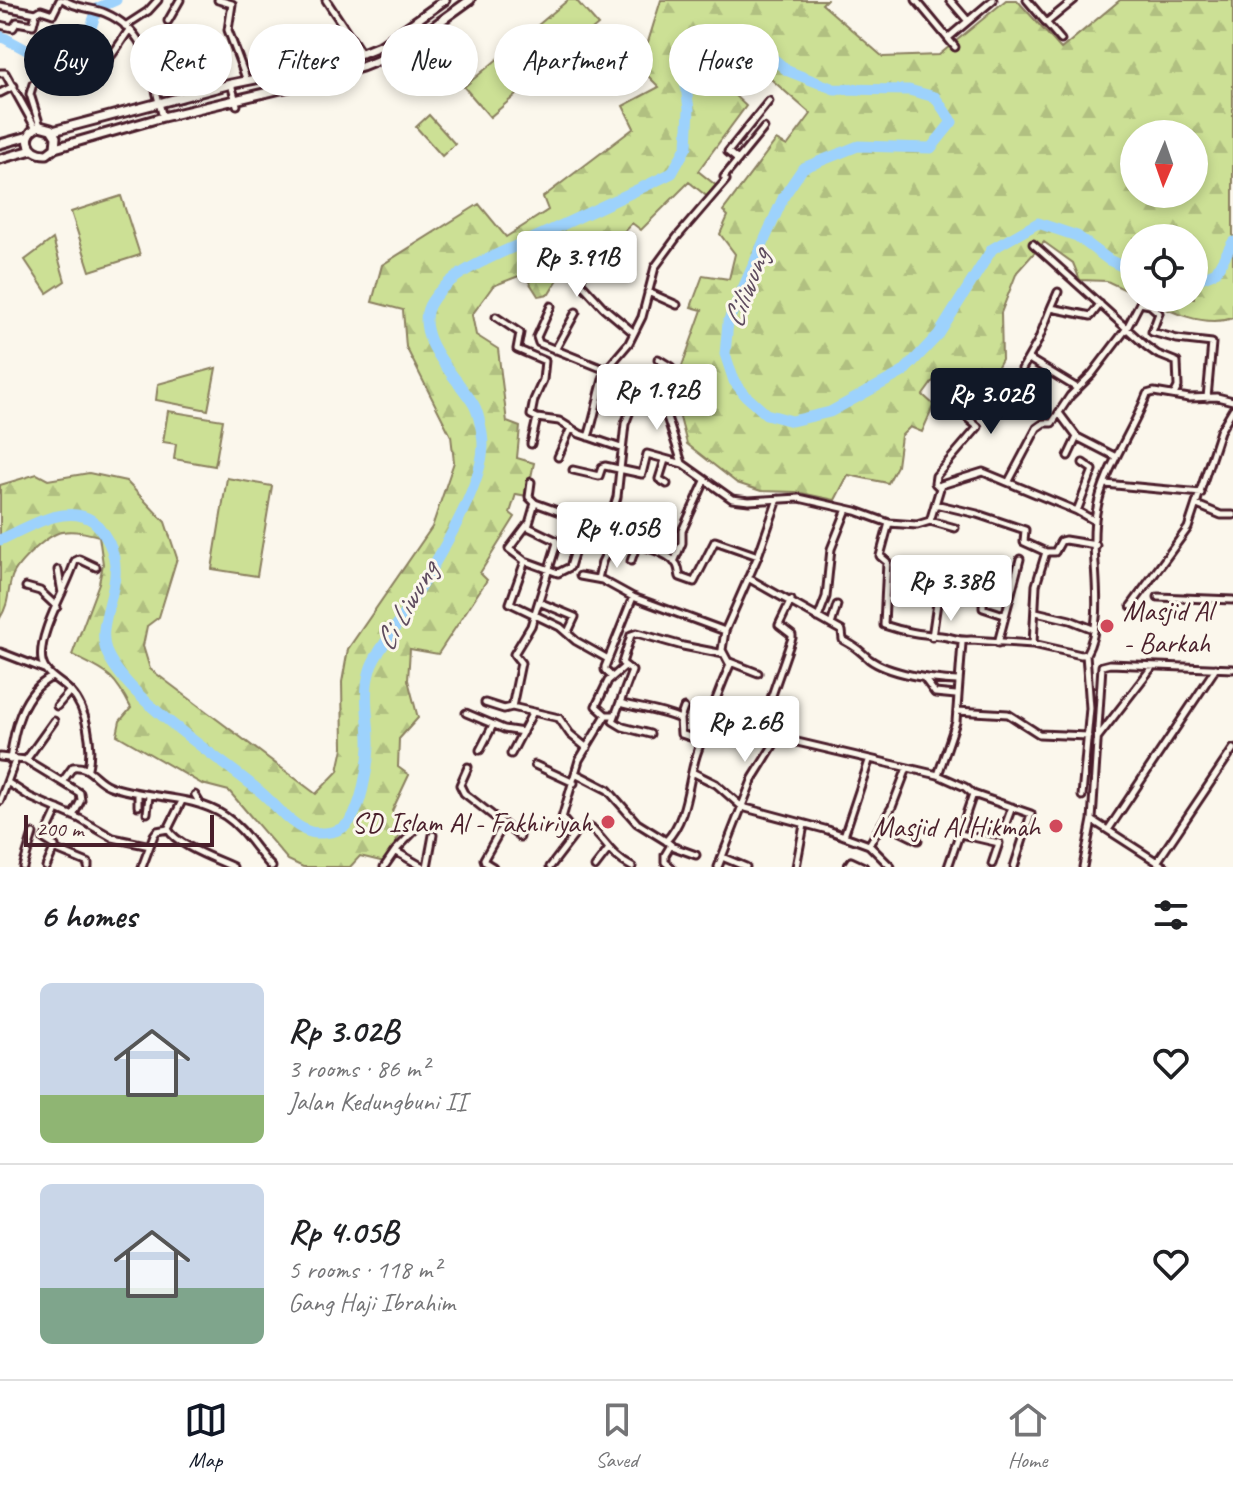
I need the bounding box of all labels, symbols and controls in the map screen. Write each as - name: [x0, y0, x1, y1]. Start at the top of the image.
- chip: Buy: [24, 24, 114, 96]
- chip: Rent: [130, 24, 232, 96]
- chip: Filters: [248, 24, 365, 96]
- chip: New: [381, 24, 478, 96]
- chip: Apartment: [494, 24, 653, 96]
- chip: House: [669, 24, 779, 96]
- north arrow: [1120, 120, 1208, 208]
- map controls: [1120, 120, 1208, 312]
- button: locate: [1120, 224, 1208, 312]
- pin: Rp 3.91B: [494, 231, 660, 299]
- text: Rp 3.91B: [535, 240, 619, 273]
- water label: Ciliwung: [714, 240, 779, 333]
- pin: Rp 1.92B: [574, 364, 740, 432]
- pin: Rp 3.02B: [908, 368, 1074, 436]
- text: Rp 1.92B: [615, 373, 699, 406]
- text: Rp 3.02B: [949, 377, 1033, 410]
- pin: Rp 4.05B: [534, 502, 700, 570]
- text: Rp 4.05B: [575, 511, 659, 544]
- water label: Ci Liwung: [365, 551, 449, 657]
- pin: Rp 3.38B: [868, 555, 1034, 623]
- text: Rp 3.38B: [909, 564, 993, 597]
- place label: Masjid Al - Barkah: [1123, 593, 1218, 660]
- marker: Masjid Al - Barkah: [1098, 617, 1116, 635]
- pin: Rp 2.6B: [671, 696, 819, 764]
- text: Rp 2.6B: [708, 705, 782, 738]
- place label: SD Islam Al - Fakhiriyah: [352, 805, 593, 840]
- place label: Masjid Al Hikmah: [872, 809, 1042, 844]
- scale bar: [24, 811, 214, 847]
- marker: SD Islam Al - Fakhiriyah: [599, 813, 617, 831]
- text: 200 m: [36, 815, 83, 843]
- marker: Masjid Al Hikmah: [1047, 817, 1065, 835]
- icon: filters: [1149, 893, 1193, 937]
- text: 6 homes: [40, 894, 137, 937]
- text: Rp 3.02B: [288, 1009, 399, 1052]
- icon: home: [104, 1015, 200, 1111]
- icon: heart: [1149, 1041, 1193, 1085]
- text: 3 rooms · 86 m²: [288, 1052, 429, 1085]
- text: Jalan Kedungbuni II: [288, 1085, 466, 1118]
- text: Rp 4.05B: [288, 1210, 398, 1253]
- icon: home: [104, 1216, 200, 1312]
- icon: heart: [1149, 1242, 1193, 1286]
- text: 5 rooms · 118 m²: [288, 1253, 440, 1286]
- text: Gang Haji Ibrahim: [288, 1286, 455, 1319]
- tab: Map: [184, 1398, 228, 1474]
- tab: Saved: [595, 1398, 639, 1474]
- tab: Home: [1006, 1398, 1050, 1474]

